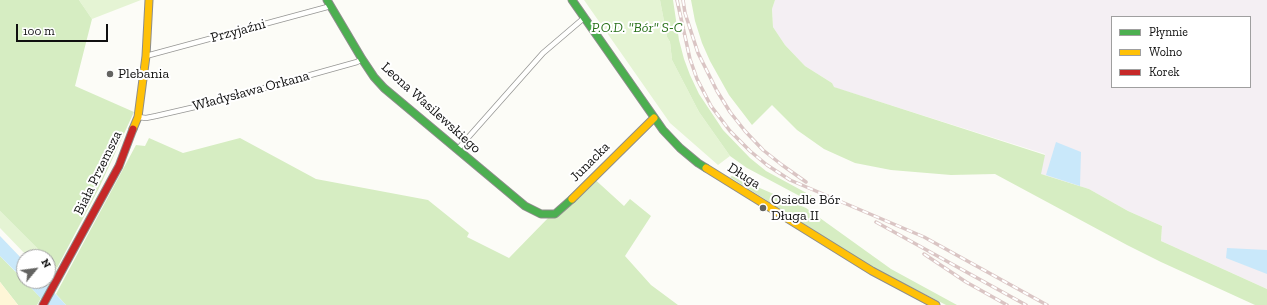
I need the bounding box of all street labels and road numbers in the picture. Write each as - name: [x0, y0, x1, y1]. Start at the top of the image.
- street label: Przyjaźni: [209, 16, 267, 46]
- street label: Leona Wasilewskiego: [378, 59, 484, 157]
- street label: Władysława Orkana: [191, 67, 311, 115]
- street label: Biała Przemsza: [70, 128, 126, 218]
- street label: Junacka: [567, 139, 613, 185]
- street label: Długa: [724, 159, 764, 193]

